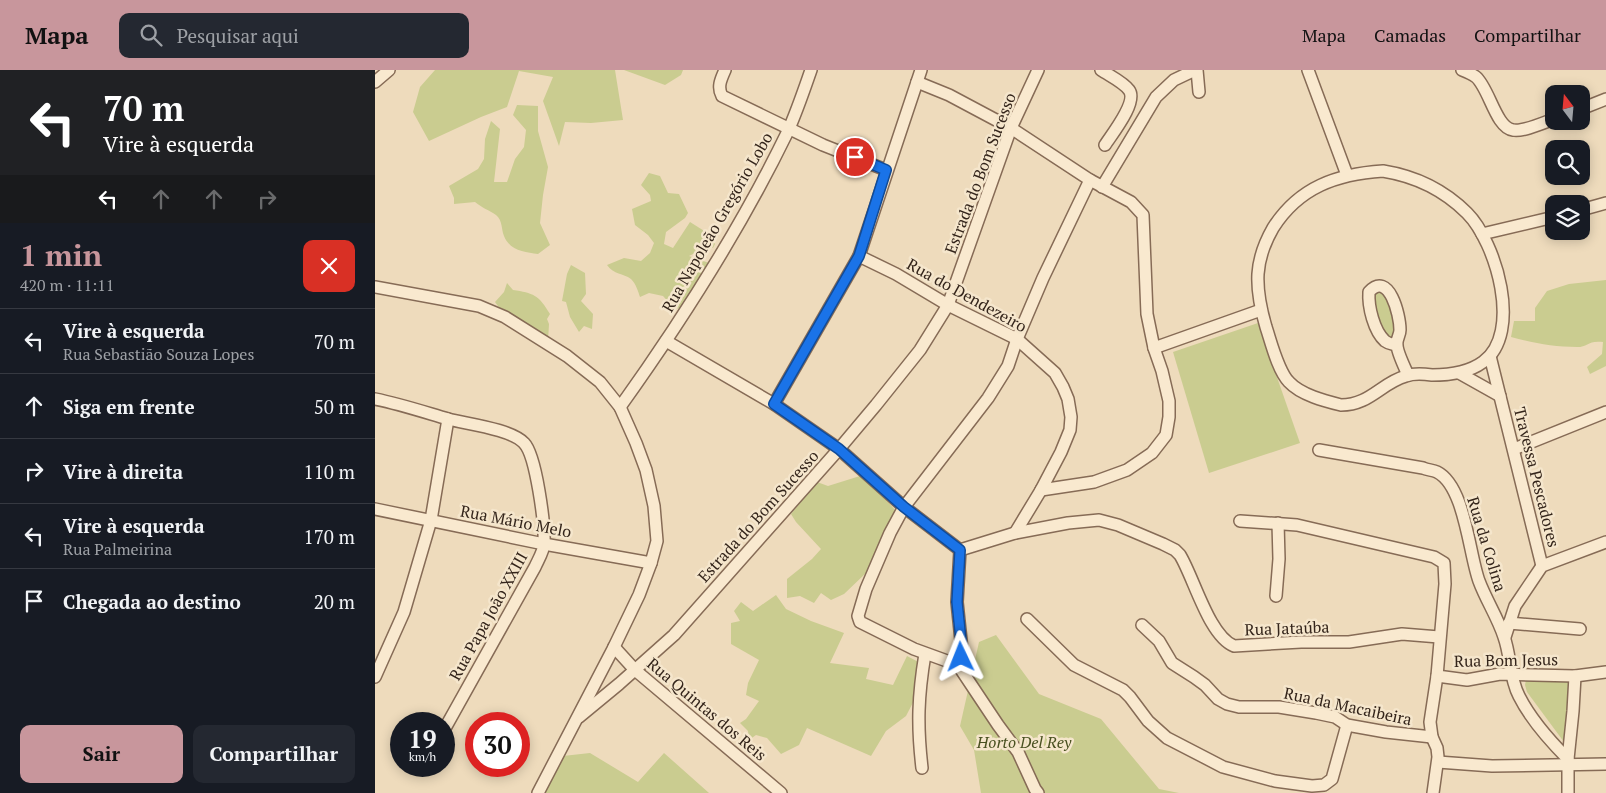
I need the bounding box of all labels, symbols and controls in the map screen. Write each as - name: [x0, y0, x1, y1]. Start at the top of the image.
- search box: [119, 13, 469, 58]
- text: Mapa: [25, 19, 89, 51]
- icon: search: [137, 21, 165, 49]
- text: Pesquisar aqui: [177, 23, 299, 48]
- text: Mapa: [1302, 23, 1346, 47]
- text: Camadas: [1374, 23, 1446, 47]
- text: Compartilhar: [1474, 23, 1581, 47]
- text: 70 m: [103, 85, 184, 131]
- north arrow: [1545, 85, 1590, 130]
- map controls: [1545, 85, 1590, 240]
- street label: Estrada do Bom Sucesso: [939, 89, 1021, 257]
- icon: left: [20, 90, 85, 155]
- street label: Rua Napoleão Gregório Lobo: [656, 128, 778, 316]
- text: Vire à esquerda: [103, 129, 254, 158]
- pin: [834, 136, 876, 178]
- button: search: [1545, 140, 1590, 185]
- icon: arrive: [841, 143, 869, 171]
- icon: left: [94, 185, 122, 213]
- icon: ahead: [147, 185, 175, 213]
- icon: ahead: [200, 185, 228, 213]
- icon: right: [253, 185, 281, 213]
- button: layers: [1545, 195, 1590, 240]
- text: 1 min: [20, 235, 102, 275]
- button: close: [303, 240, 355, 292]
- street label: Rua do Dendezeiro: [903, 253, 1031, 337]
- text: 420 m · 11:11: [20, 274, 114, 296]
- text: Vire à esquerda: [63, 318, 205, 343]
- icon: left: [20, 327, 48, 355]
- text: 70 m: [314, 329, 355, 354]
- text: Rua Sebastião Souza Lopes: [63, 343, 254, 365]
- icon: ahead: [20, 392, 48, 420]
- text: Siga em frente: [63, 394, 195, 419]
- text: 50 m: [314, 394, 355, 419]
- street label: Travessa Pescadores: [1509, 405, 1565, 549]
- street label: Estrada do Bom Sucesso: [693, 445, 823, 587]
- icon: right: [20, 457, 48, 485]
- text: Vire à direita: [63, 459, 183, 484]
- text: 110 m: [304, 459, 355, 484]
- street label: Rua da Colina: [1462, 494, 1512, 594]
- street label: Rua Mário Melo: [459, 499, 574, 543]
- text: Vire à esquerda: [63, 513, 205, 538]
- icon: left: [20, 522, 48, 550]
- text: 170 m: [304, 524, 355, 549]
- text: Rua Palmeirina: [63, 538, 172, 560]
- street label: Rua Papa João XXIII: [444, 548, 532, 684]
- icon: arrive: [20, 587, 48, 615]
- text: Chegada ao destino: [63, 589, 241, 614]
- text: 20 m: [314, 589, 355, 614]
- street label: Rua Jataúba: [1244, 616, 1330, 640]
- position arrow: [934, 630, 986, 682]
- street label: Rua Bom Jesus: [1454, 648, 1558, 672]
- street label: Rua Quintas dos Reis: [643, 652, 771, 766]
- street label: Rua da Macaibeira: [1282, 682, 1414, 730]
- speed limit sign: 30: [465, 712, 530, 777]
- text: 19: [408, 722, 437, 755]
- button: Sair: [20, 725, 183, 783]
- button: Compartilhar: [193, 725, 355, 783]
- park label: Horto Del Rey: [976, 731, 1072, 753]
- text: km/h: [409, 749, 436, 764]

